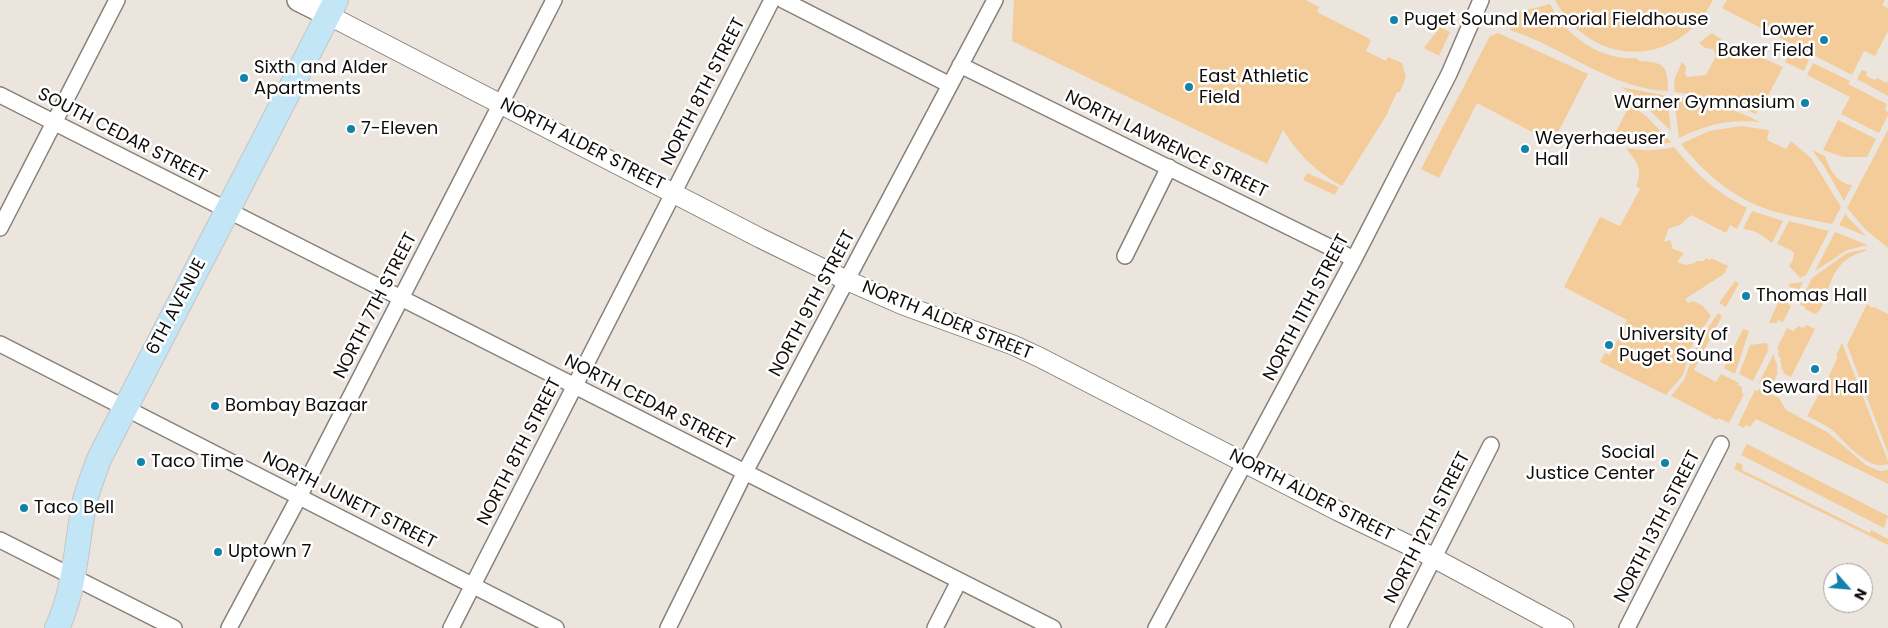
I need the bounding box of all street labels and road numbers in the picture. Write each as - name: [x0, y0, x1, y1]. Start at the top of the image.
- street label: NORTH 8TH STREET: [657, 15, 751, 169]
- street label: SOUTH CEDAR STREET: [34, 84, 210, 188]
- street label: NORTH LAWRENCE STREET: [1061, 87, 1271, 203]
- street label: NORTH ALDER STREET: [496, 94, 668, 196]
- street label: NORTH 9TH STREET: [765, 227, 861, 381]
- street label: NORTH 7TH STREET: [330, 229, 422, 383]
- street label: NORTH 11TH STREET: [1259, 231, 1355, 385]
- street label: 6TH AVENUE: [143, 255, 211, 359]
- street label: NORTH ALDER STREET: [859, 277, 1035, 365]
- street label: NORTH CEDAR STREET: [560, 351, 738, 455]
- street label: NORTH 8TH STREET: [473, 375, 567, 529]
- street label: NORTH ALDER STREET: [1225, 445, 1397, 547]
- street label: NORTH 13TH STREET: [1610, 447, 1706, 607]
- street label: NORTH JUNETT STREET: [259, 448, 439, 554]
- street label: NORTH 12TH STREET: [1380, 449, 1476, 607]

